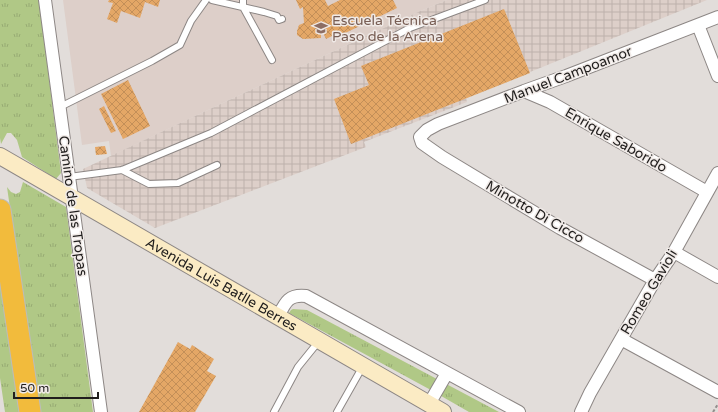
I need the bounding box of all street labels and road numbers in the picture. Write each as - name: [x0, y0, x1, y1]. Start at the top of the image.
- street label: Manuel Campoamor: [502, 42, 635, 107]
- street label: Enrique Saborido: [562, 104, 670, 176]
- street label: Camino de las Tropas: [55, 135, 91, 278]
- street label: Minotto Di Cicco: [483, 177, 587, 247]
- street label: Avenida Luis Batlle Berres: [143, 234, 301, 335]
- street label: Romeo Gavioli: [617, 246, 681, 338]

